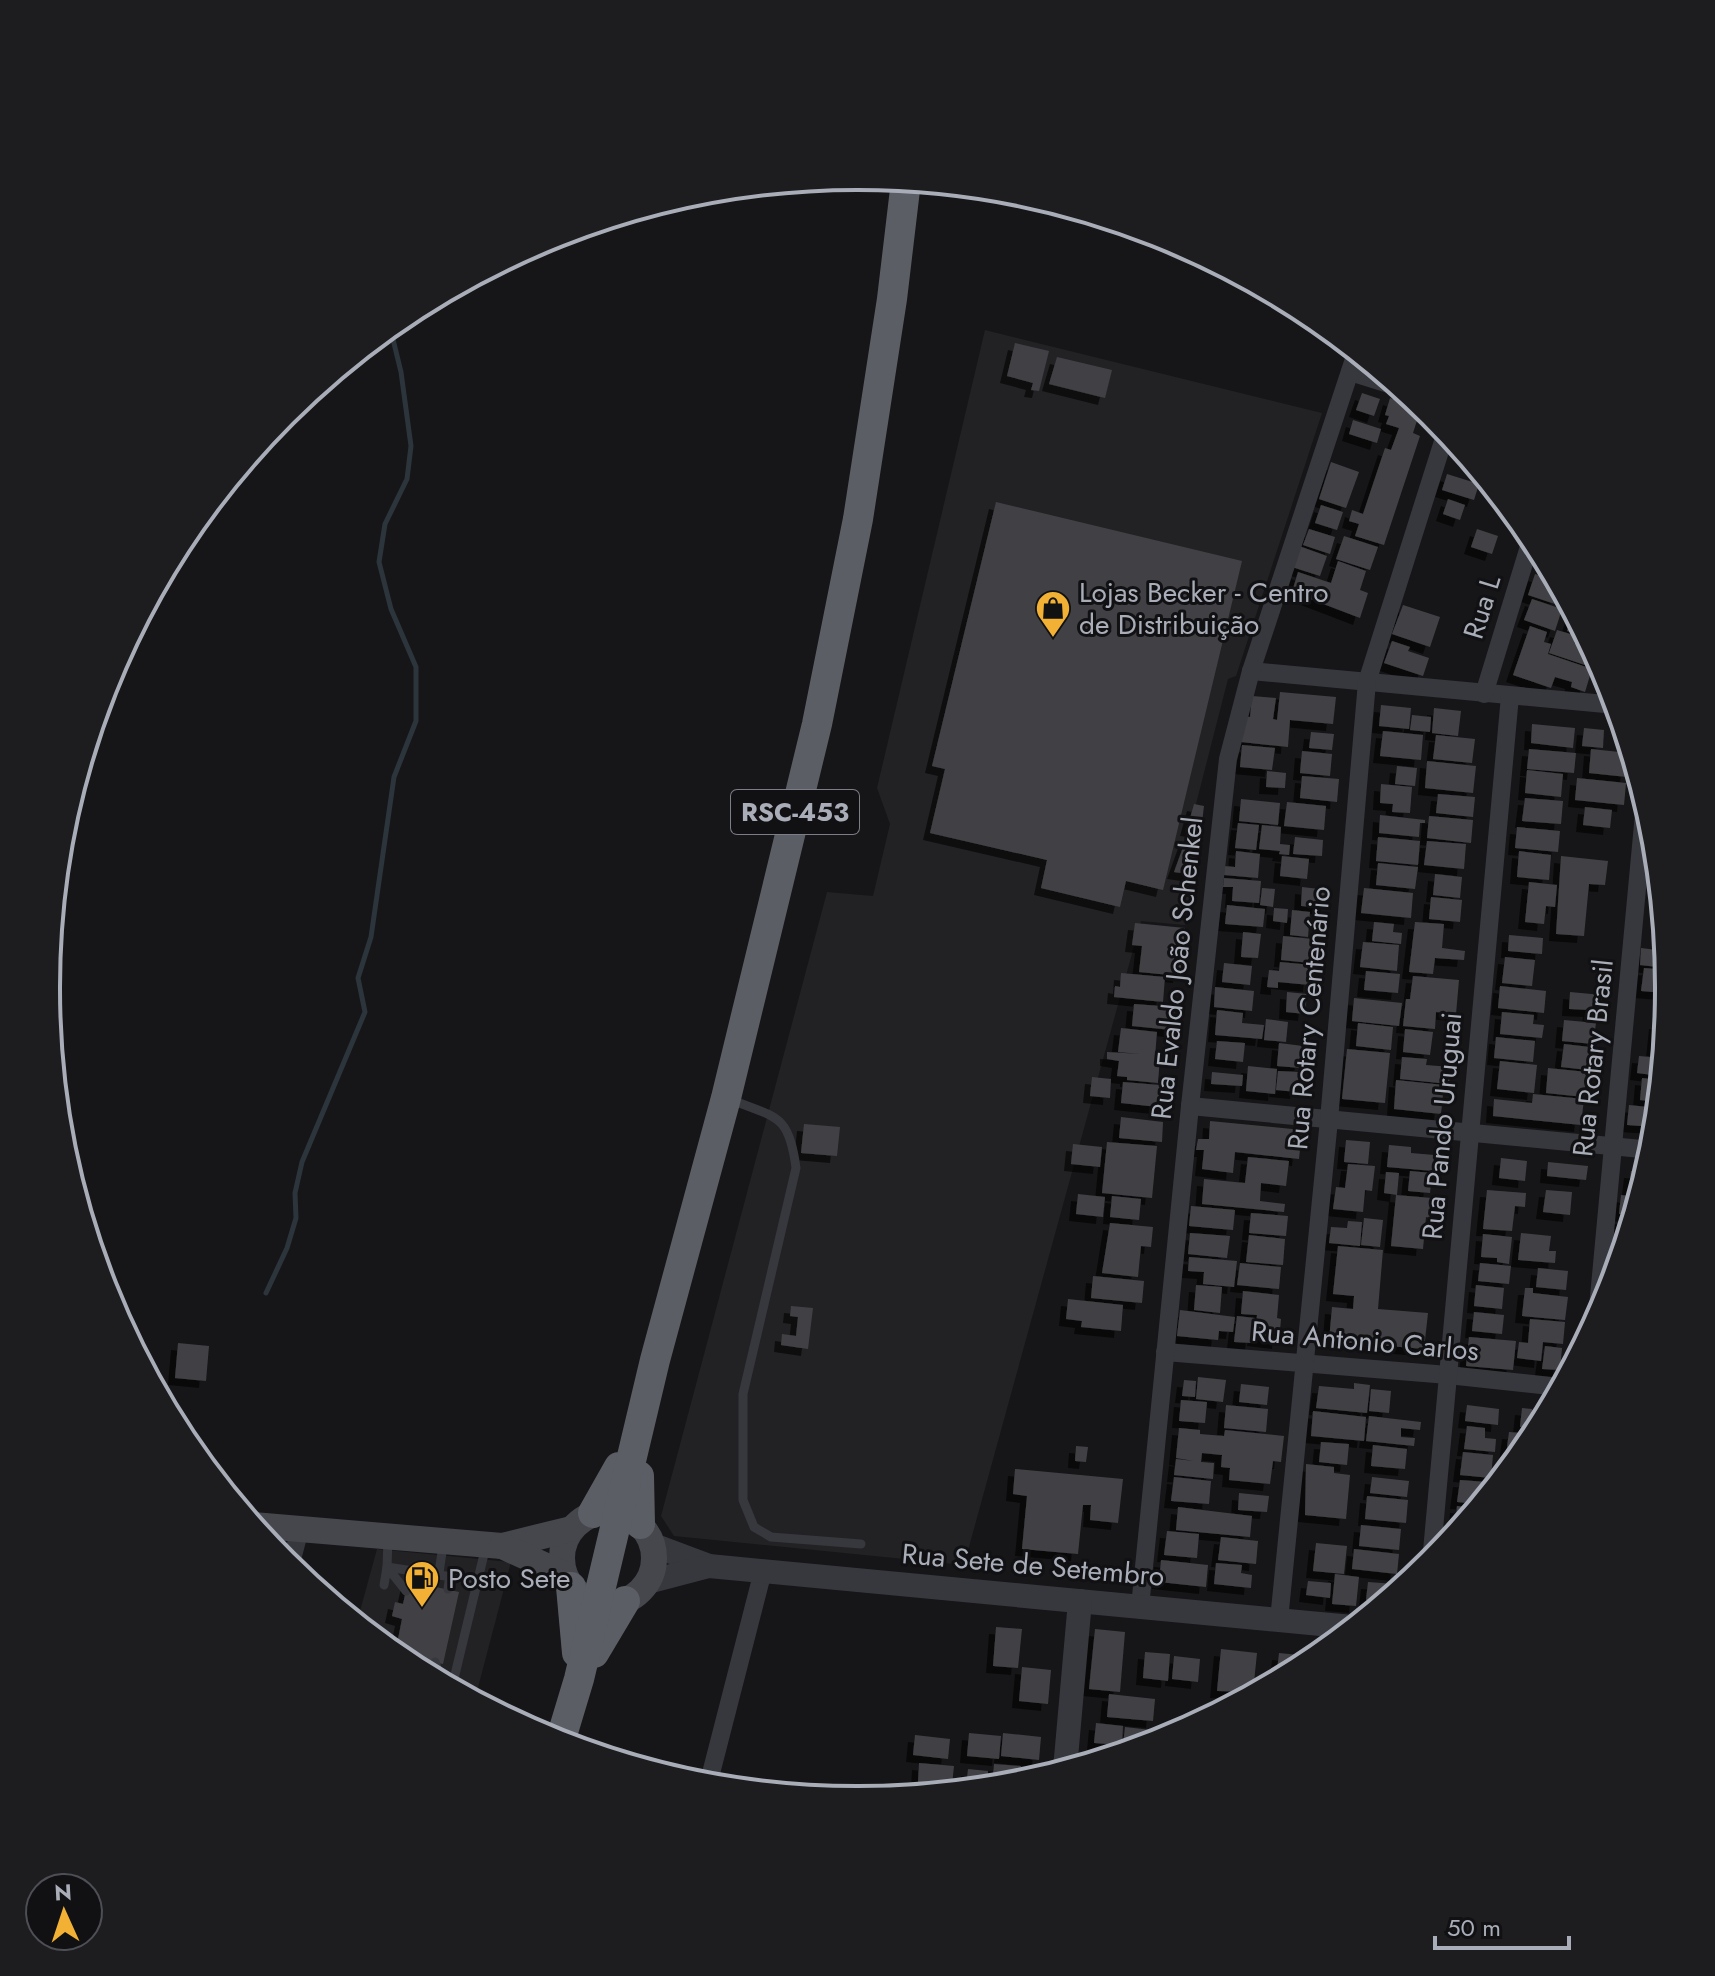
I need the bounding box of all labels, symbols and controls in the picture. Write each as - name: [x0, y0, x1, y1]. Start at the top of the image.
- street label: Rua L: [1453, 570, 1511, 644]
- place label: Lojas Becker - Centro de Distribuição: [1079, 572, 1329, 645]
- shop icon: Lojas Becker - Centro de Distribuição: [1034, 589, 1072, 639]
- road number: RSC-453: [731, 790, 859, 834]
- street label: Rua Evaldo João Schenkel: [1141, 815, 1213, 1121]
- street label: Rua Rotary Centenário: [1277, 884, 1341, 1152]
- street label: Rua Rotary Brasil: [1562, 957, 1624, 1159]
- street label: Rua Pando Uruguai: [1412, 1011, 1472, 1241]
- street label: Rua Antonio Carlos: [1249, 1311, 1481, 1371]
- street label: Rua Sete de Setembro: [900, 1533, 1166, 1597]
- place label: Posto Sete: [448, 1558, 570, 1599]
- fuel station icon: Posto Sete: [403, 1559, 441, 1609]
- north arrow: [24, 1872, 104, 1952]
- text: N: [53, 1876, 73, 1908]
- scale bar: [1435, 1900, 1569, 1950]
- text: 50 m: [1447, 1910, 1501, 1945]

